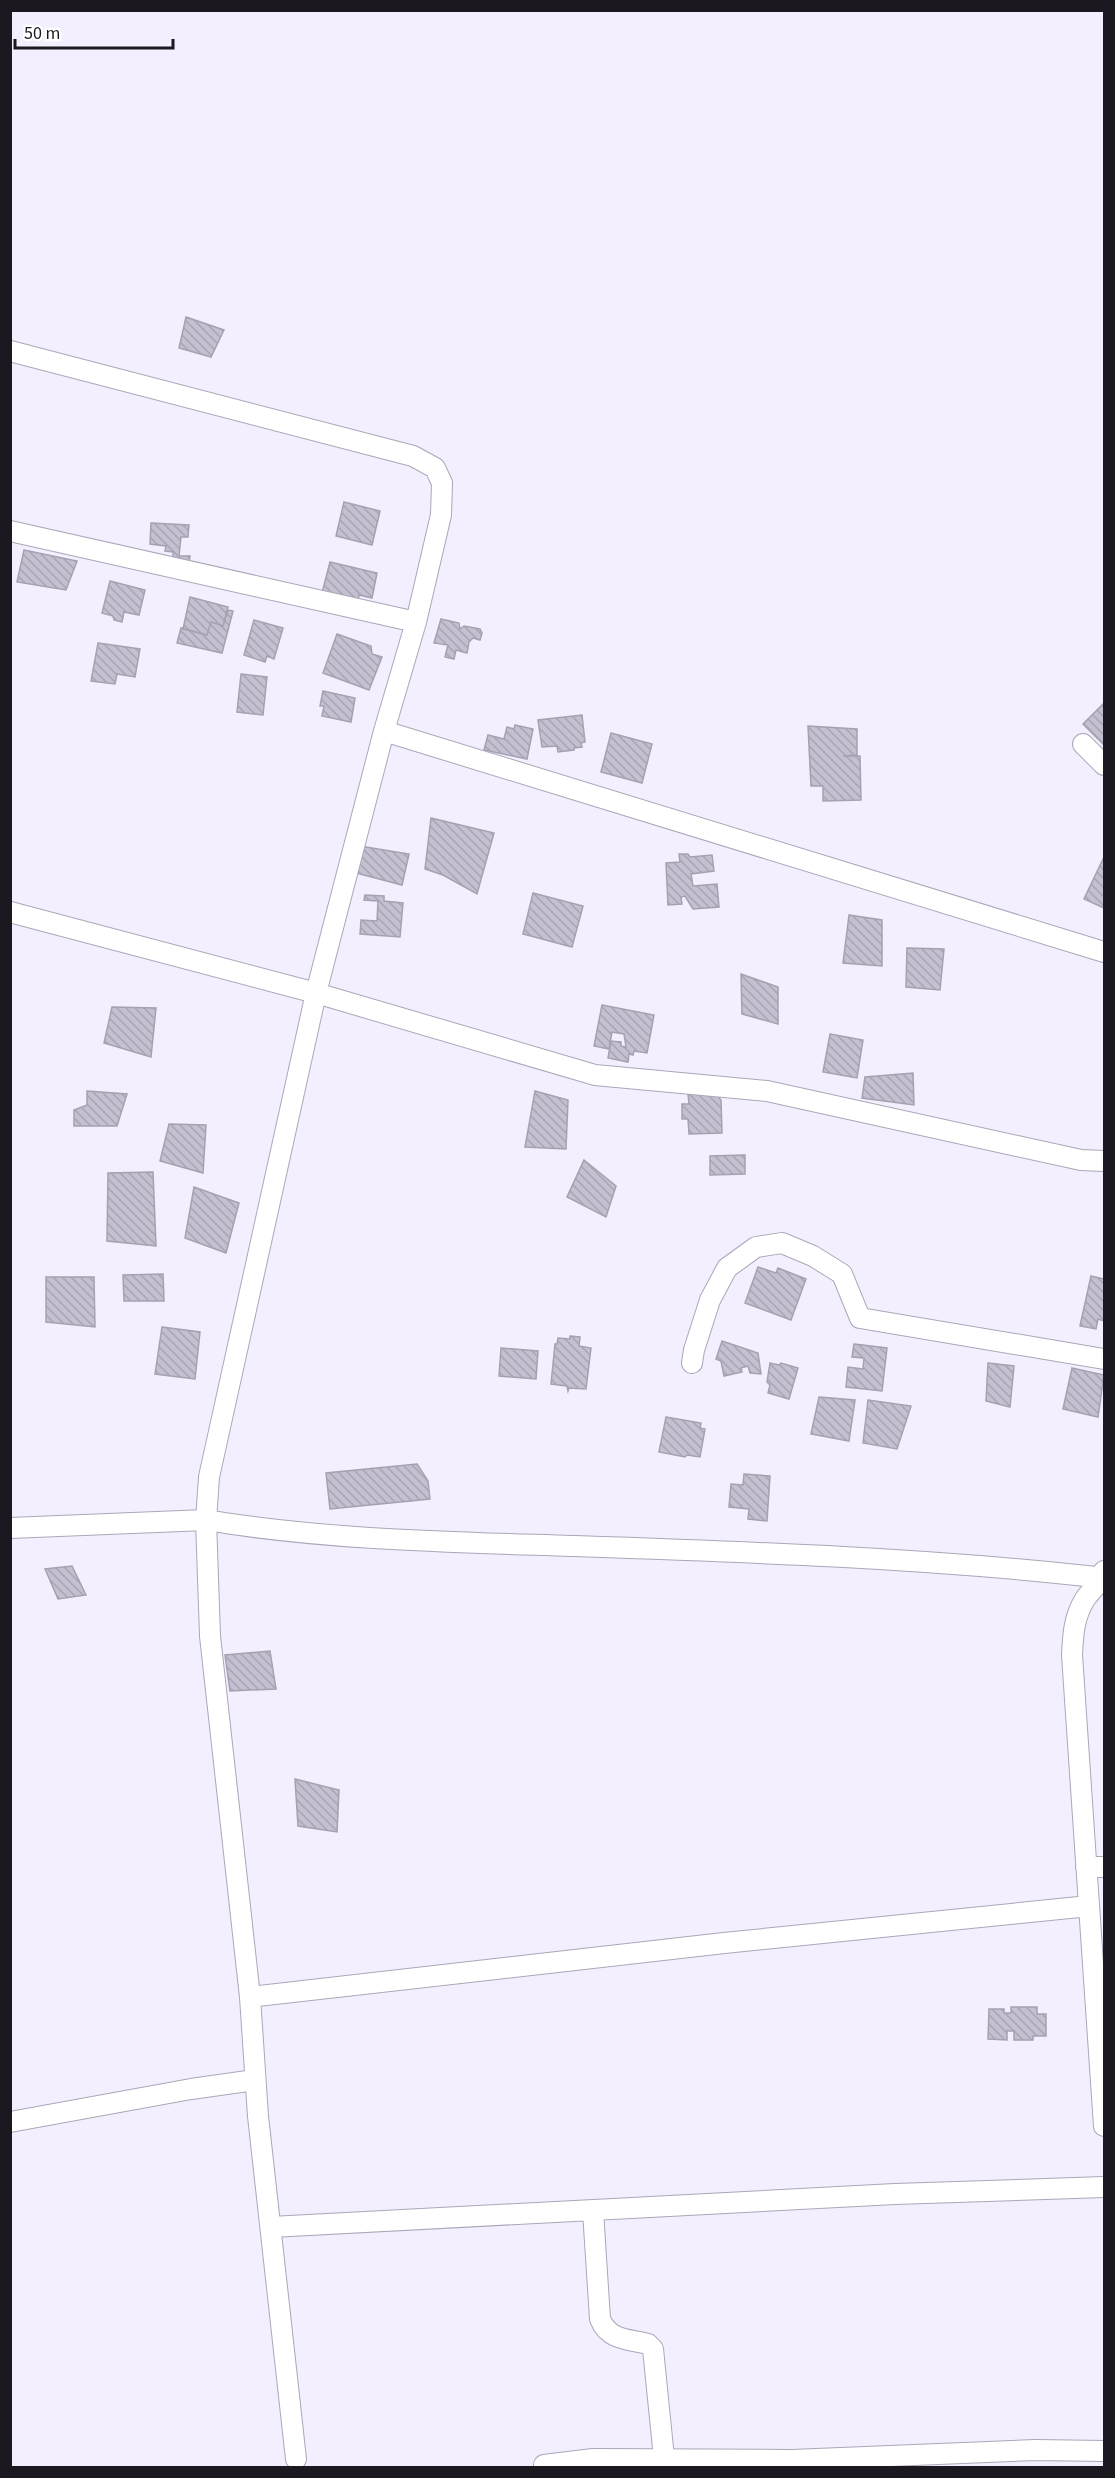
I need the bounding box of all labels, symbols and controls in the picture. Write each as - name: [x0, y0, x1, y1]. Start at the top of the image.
- scale bar: [15, 12, 172, 50]
- text: 50 m: [24, 21, 60, 46]

